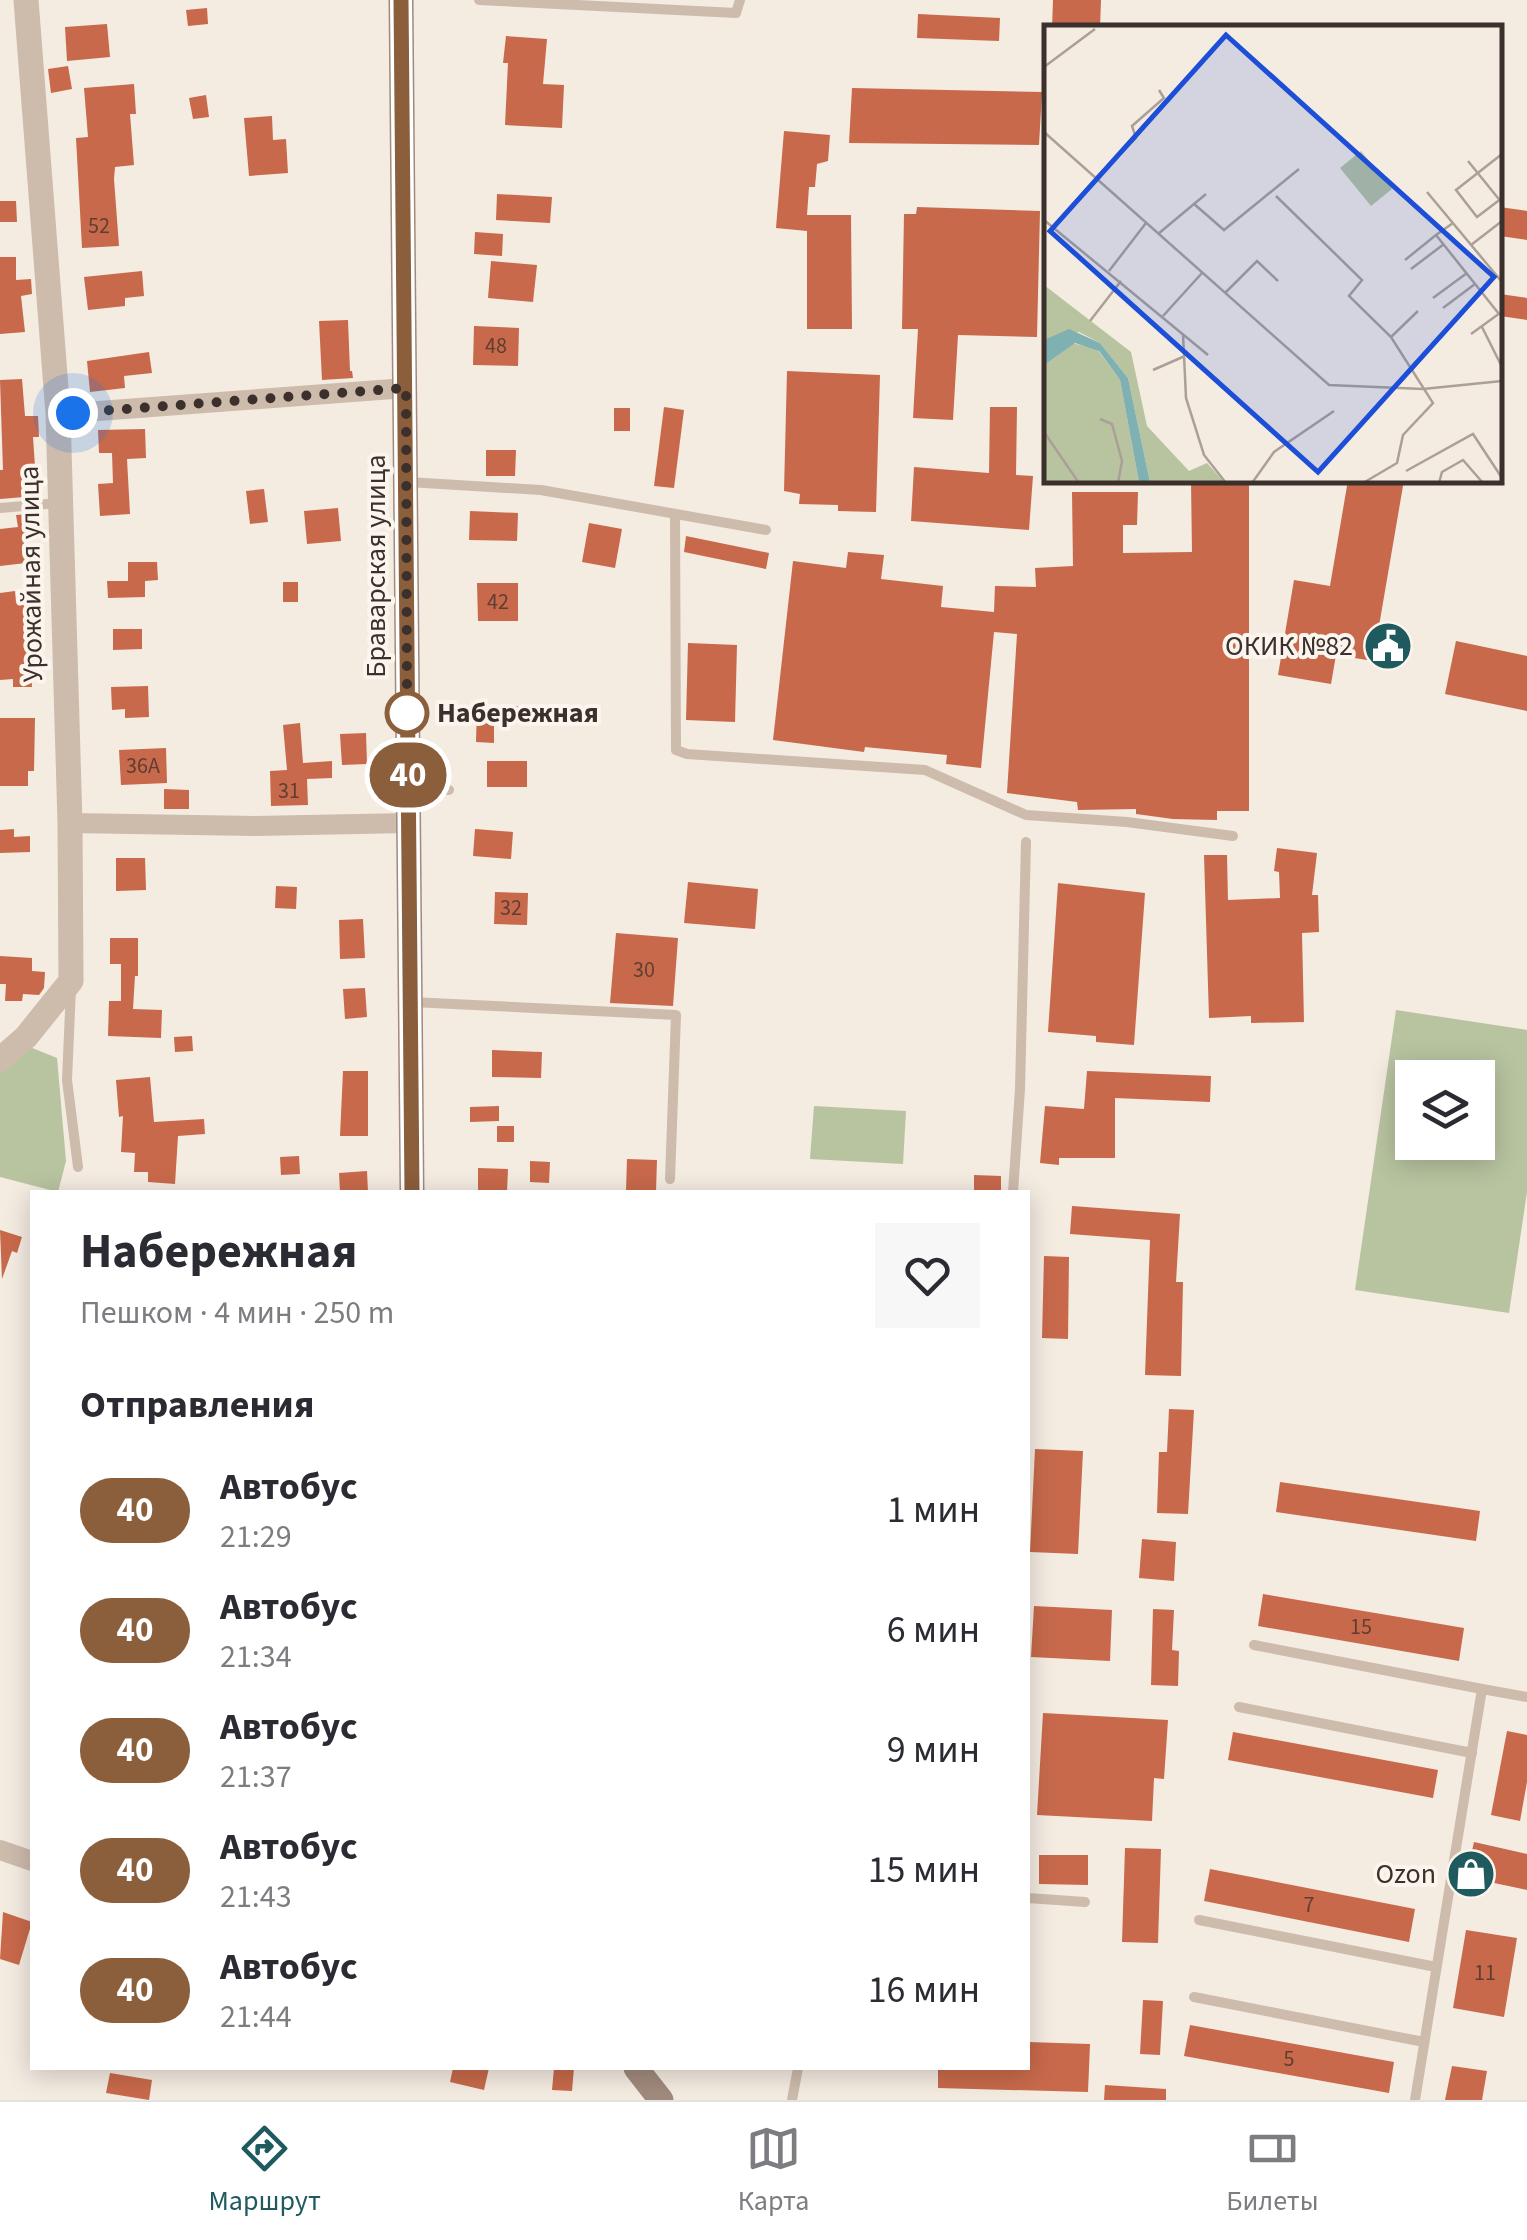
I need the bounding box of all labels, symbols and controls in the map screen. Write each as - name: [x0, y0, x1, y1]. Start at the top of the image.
- inset map: [1044, 25, 1502, 482]
- house number: 52: [88, 210, 110, 242]
- house number: 48: [485, 330, 507, 362]
- your location: [48, 388, 98, 438]
- street label: Браварская улица: [356, 454, 396, 678]
- street label: Урожайная улица: [9, 465, 53, 683]
- house number: 42: [487, 586, 509, 618]
- public building icon: ОКИК №82: [1362, 620, 1414, 672]
- place label: ОКИК №82: [1225, 626, 1353, 666]
- marker: Набережная: [386, 692, 428, 734]
- place label: Набережная: [437, 693, 599, 733]
- line badge: 40: [363, 742, 453, 808]
- house number: 36А: [126, 750, 160, 782]
- text: 40: [390, 750, 426, 800]
- house number: 31: [278, 775, 300, 807]
- house number: 32: [500, 892, 522, 924]
- house number: 30: [633, 954, 655, 986]
- map controls: [1395, 1060, 1495, 1160]
- button: layers: [1395, 1060, 1495, 1160]
- text: Набережная: [80, 1218, 357, 1286]
- button: heart: [875, 1223, 980, 1328]
- text: Пешком · 4 мин · 250 m: [80, 1290, 394, 1336]
- text: Отправления: [80, 1378, 314, 1432]
- text: Автобус: [220, 1460, 358, 1514]
- text: 1 мин: [887, 1483, 980, 1537]
- text: 40: [117, 1485, 153, 1535]
- text: 21:29: [220, 1514, 292, 1560]
- text: Автобус: [220, 1580, 358, 1634]
- text: 6 мин: [887, 1603, 980, 1657]
- text: 40: [117, 1605, 153, 1655]
- house number: 15: [1350, 1611, 1372, 1643]
- text: 21:34: [220, 1634, 292, 1680]
- text: Автобус: [220, 1700, 358, 1754]
- text: 9 мин: [887, 1723, 980, 1777]
- text: 40: [117, 1725, 153, 1775]
- text: 21:37: [220, 1754, 292, 1800]
- text: Автобус: [220, 1820, 358, 1874]
- text: 15 мин: [868, 1843, 980, 1897]
- text: 40: [117, 1845, 153, 1895]
- shop icon: Ozon: [1445, 1848, 1497, 1900]
- place label: Ozon: [1376, 1854, 1436, 1894]
- text: 21:43: [220, 1874, 292, 1920]
- house number: 7: [1304, 1889, 1315, 1921]
- text: Автобус: [220, 1940, 358, 1994]
- house number: 11: [1474, 1957, 1496, 1989]
- text: 16 мин: [868, 1963, 980, 2017]
- text: 40: [117, 1965, 153, 2015]
- text: 21:44: [220, 1994, 292, 2040]
- house number: 5: [1284, 2043, 1294, 2075]
- tab: Маршрут: [208, 2121, 321, 2221]
- tab: Карта: [738, 2121, 809, 2221]
- tab: Билеты: [1226, 2121, 1319, 2221]

